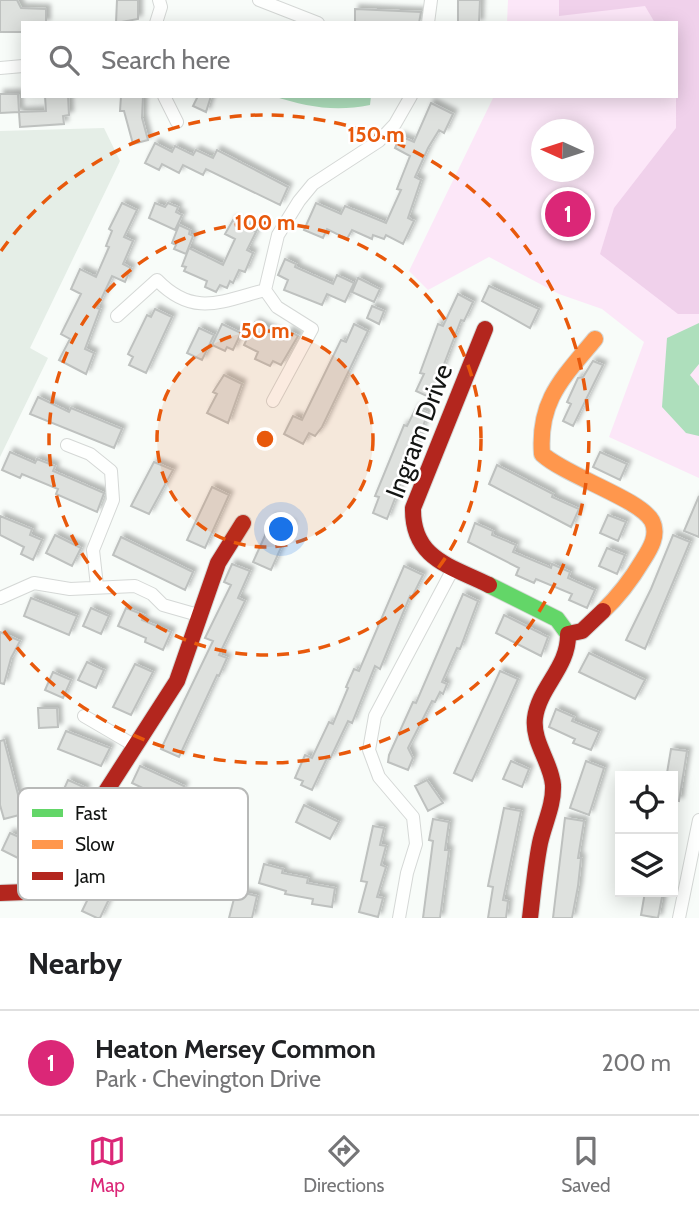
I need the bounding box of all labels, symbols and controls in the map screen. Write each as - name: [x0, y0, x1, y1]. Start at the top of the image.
- search box: [21, 21, 678, 98]
- icon: search: [45, 41, 83, 79]
- text: Search here: [101, 44, 230, 76]
- north arrow: [531, 119, 594, 182]
- text: 150 m: [348, 122, 404, 147]
- pin: 1: [545, 188, 591, 240]
- text: 100 m: [235, 210, 295, 235]
- text: 50 m: [240, 318, 290, 343]
- street label: Ingram Drive: [379, 359, 459, 503]
- centre of rings: [253, 427, 277, 451]
- your location: [264, 512, 298, 546]
- map controls: [615, 771, 678, 897]
- button: locate: [615, 771, 678, 834]
- legend: [18, 788, 248, 900]
- text: Fast: [75, 802, 108, 825]
- text: Slow: [75, 833, 115, 856]
- button: layers: [615, 834, 678, 897]
- text: Jam: [74, 865, 105, 888]
- text: Nearby: [28, 945, 122, 982]
- text: Heaton Mersey Common: [95, 1033, 376, 1065]
- text: 1: [47, 1049, 55, 1077]
- text: 200 m: [601, 1049, 671, 1077]
- text: Park · Chevington Drive: [95, 1065, 321, 1093]
- tab: Map: [88, 1132, 126, 1197]
- tab: Directions: [303, 1132, 384, 1197]
- tab: Saved: [561, 1132, 611, 1197]

